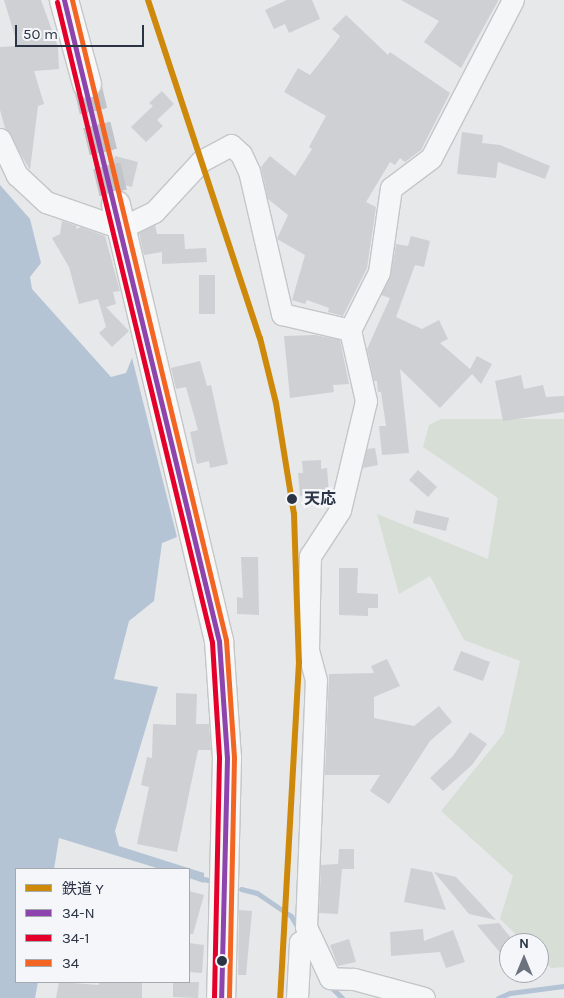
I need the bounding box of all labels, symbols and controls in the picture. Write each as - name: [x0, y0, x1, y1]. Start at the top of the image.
- scale bar: [18, 15, 146, 47]
- text: 50 m: [23, 25, 58, 43]
- place label: 天応: [304, 489, 336, 509]
- marker: 天応: [284, 491, 300, 507]
- legend: [15, 868, 190, 983]
- text: 鉄道 Y: [62, 880, 104, 898]
- text: 34-N: [62, 904, 95, 922]
- text: 34-1: [62, 929, 89, 947]
- north arrow: [499, 933, 549, 983]
- text: N: [519, 935, 529, 952]
- text: 34: [62, 954, 79, 972]
- unlabelled marker: [217, 956, 227, 966]

